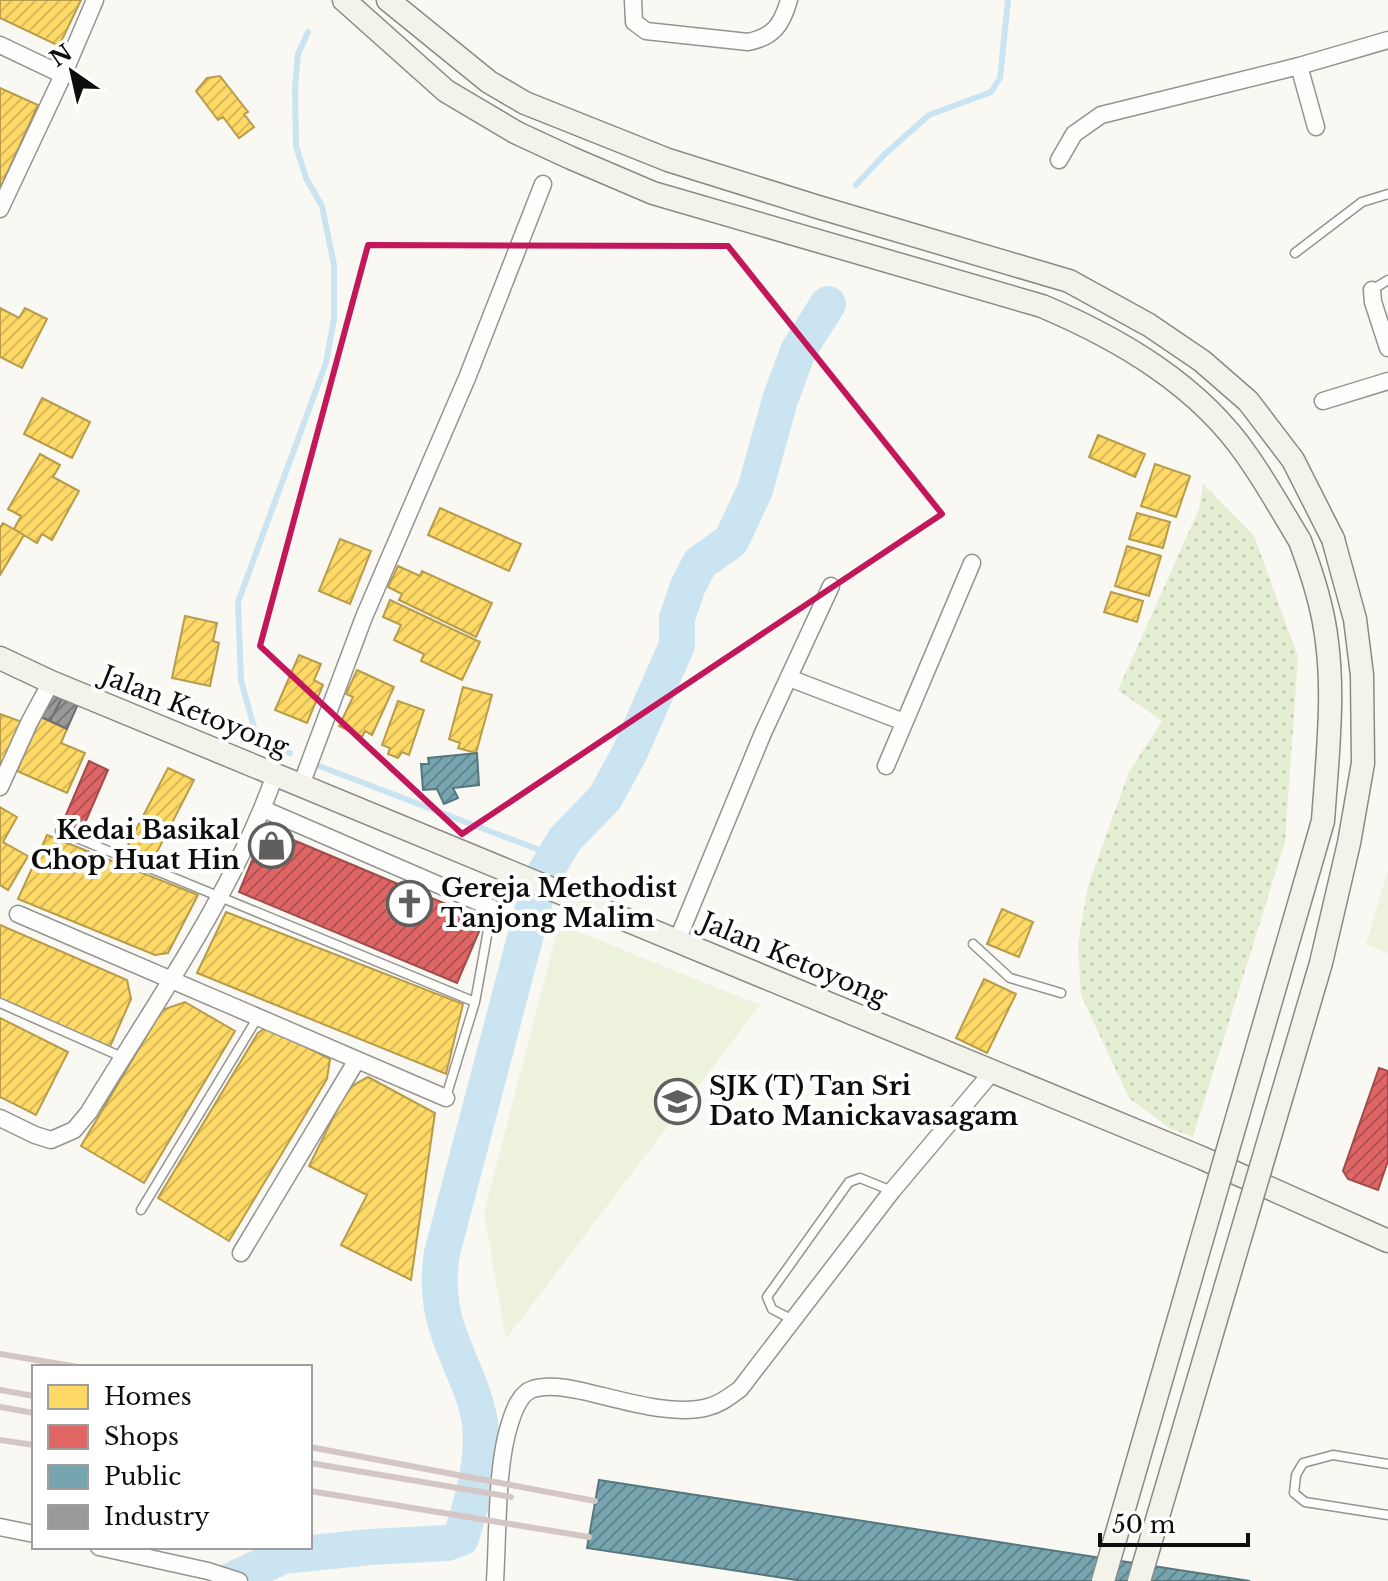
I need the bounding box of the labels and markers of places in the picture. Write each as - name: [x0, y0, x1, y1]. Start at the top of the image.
- place label: Kedai Basikal Chop Huat Hin: [31, 814, 240, 876]
- shop icon: Kedai Basikal Chop Huat Hin: [247, 821, 295, 869]
- place label: Gereja Methodist Tanjong Malim: [441, 872, 677, 934]
- church icon: Gereja Methodist Tanjong Malim: [386, 879, 434, 927]
- place label: SJK (T) Tan Sri Dato Manickavasagam: [709, 1070, 1019, 1132]
- school or university icon: SJK (T) Tan Sri Dato Manickavasagam: [654, 1077, 702, 1125]

